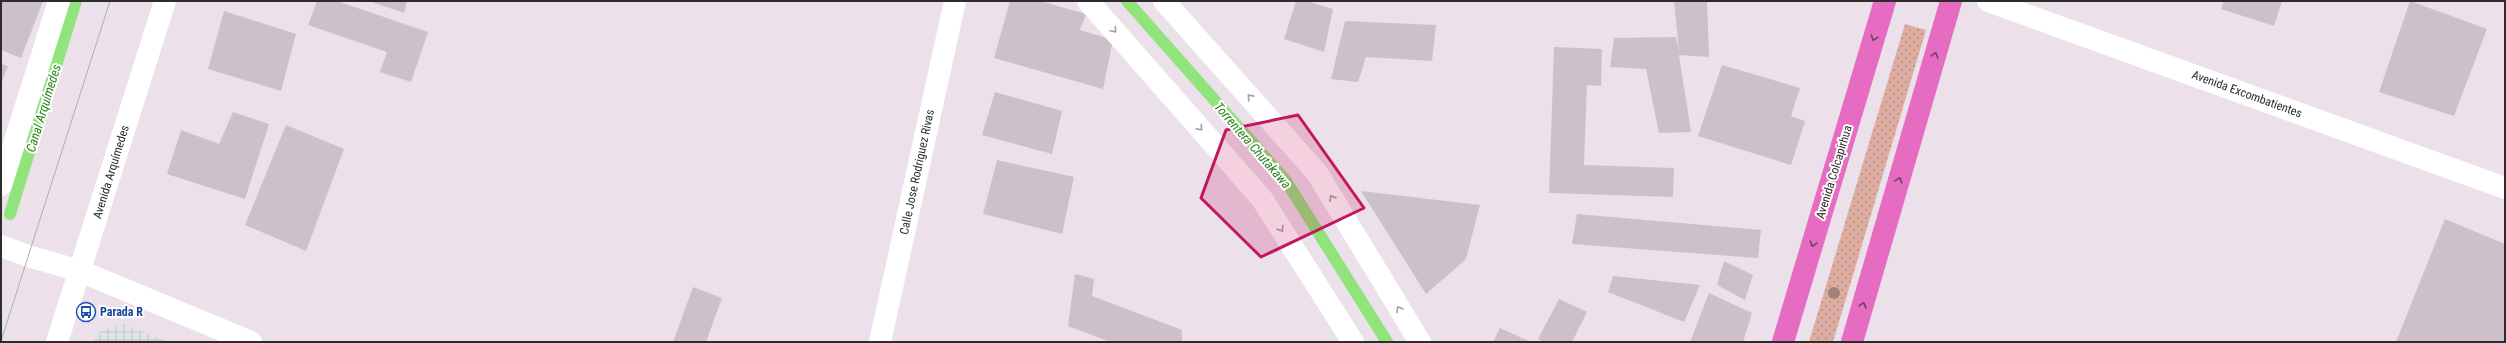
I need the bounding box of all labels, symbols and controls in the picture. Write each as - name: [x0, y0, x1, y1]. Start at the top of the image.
- one-way arrow: [1109, 26, 1116, 33]
- one-way arrow: [1870, 35, 1879, 42]
- one-way arrow: [1930, 52, 1939, 59]
- water label: Canal Arquímedes: [23, 62, 64, 154]
- street label: Avenida Excombatientes: [2190, 68, 2304, 120]
- one-way arrow: [1247, 94, 1254, 102]
- water label: Torrentera Chutakawa: [1211, 99, 1294, 191]
- street label: Calle Jose Rodriguez Rivas: [897, 108, 937, 236]
- one-way arrow: [1195, 123, 1202, 131]
- street label: Avenida Colcapirhua: [1813, 123, 1855, 220]
- street label: Avenida Arquímedes: [90, 124, 132, 220]
- one-way arrow: [1894, 176, 1903, 183]
- one-way arrow: [1329, 195, 1336, 202]
- one-way arrow: [1276, 225, 1284, 232]
- one-way arrow: [1809, 240, 1818, 247]
- bus stop icon: Parada R: [75, 301, 97, 323]
- one-way arrow: [1858, 301, 1866, 308]
- place label: Parada R: [100, 305, 143, 319]
- one-way arrow: [1397, 306, 1404, 313]

